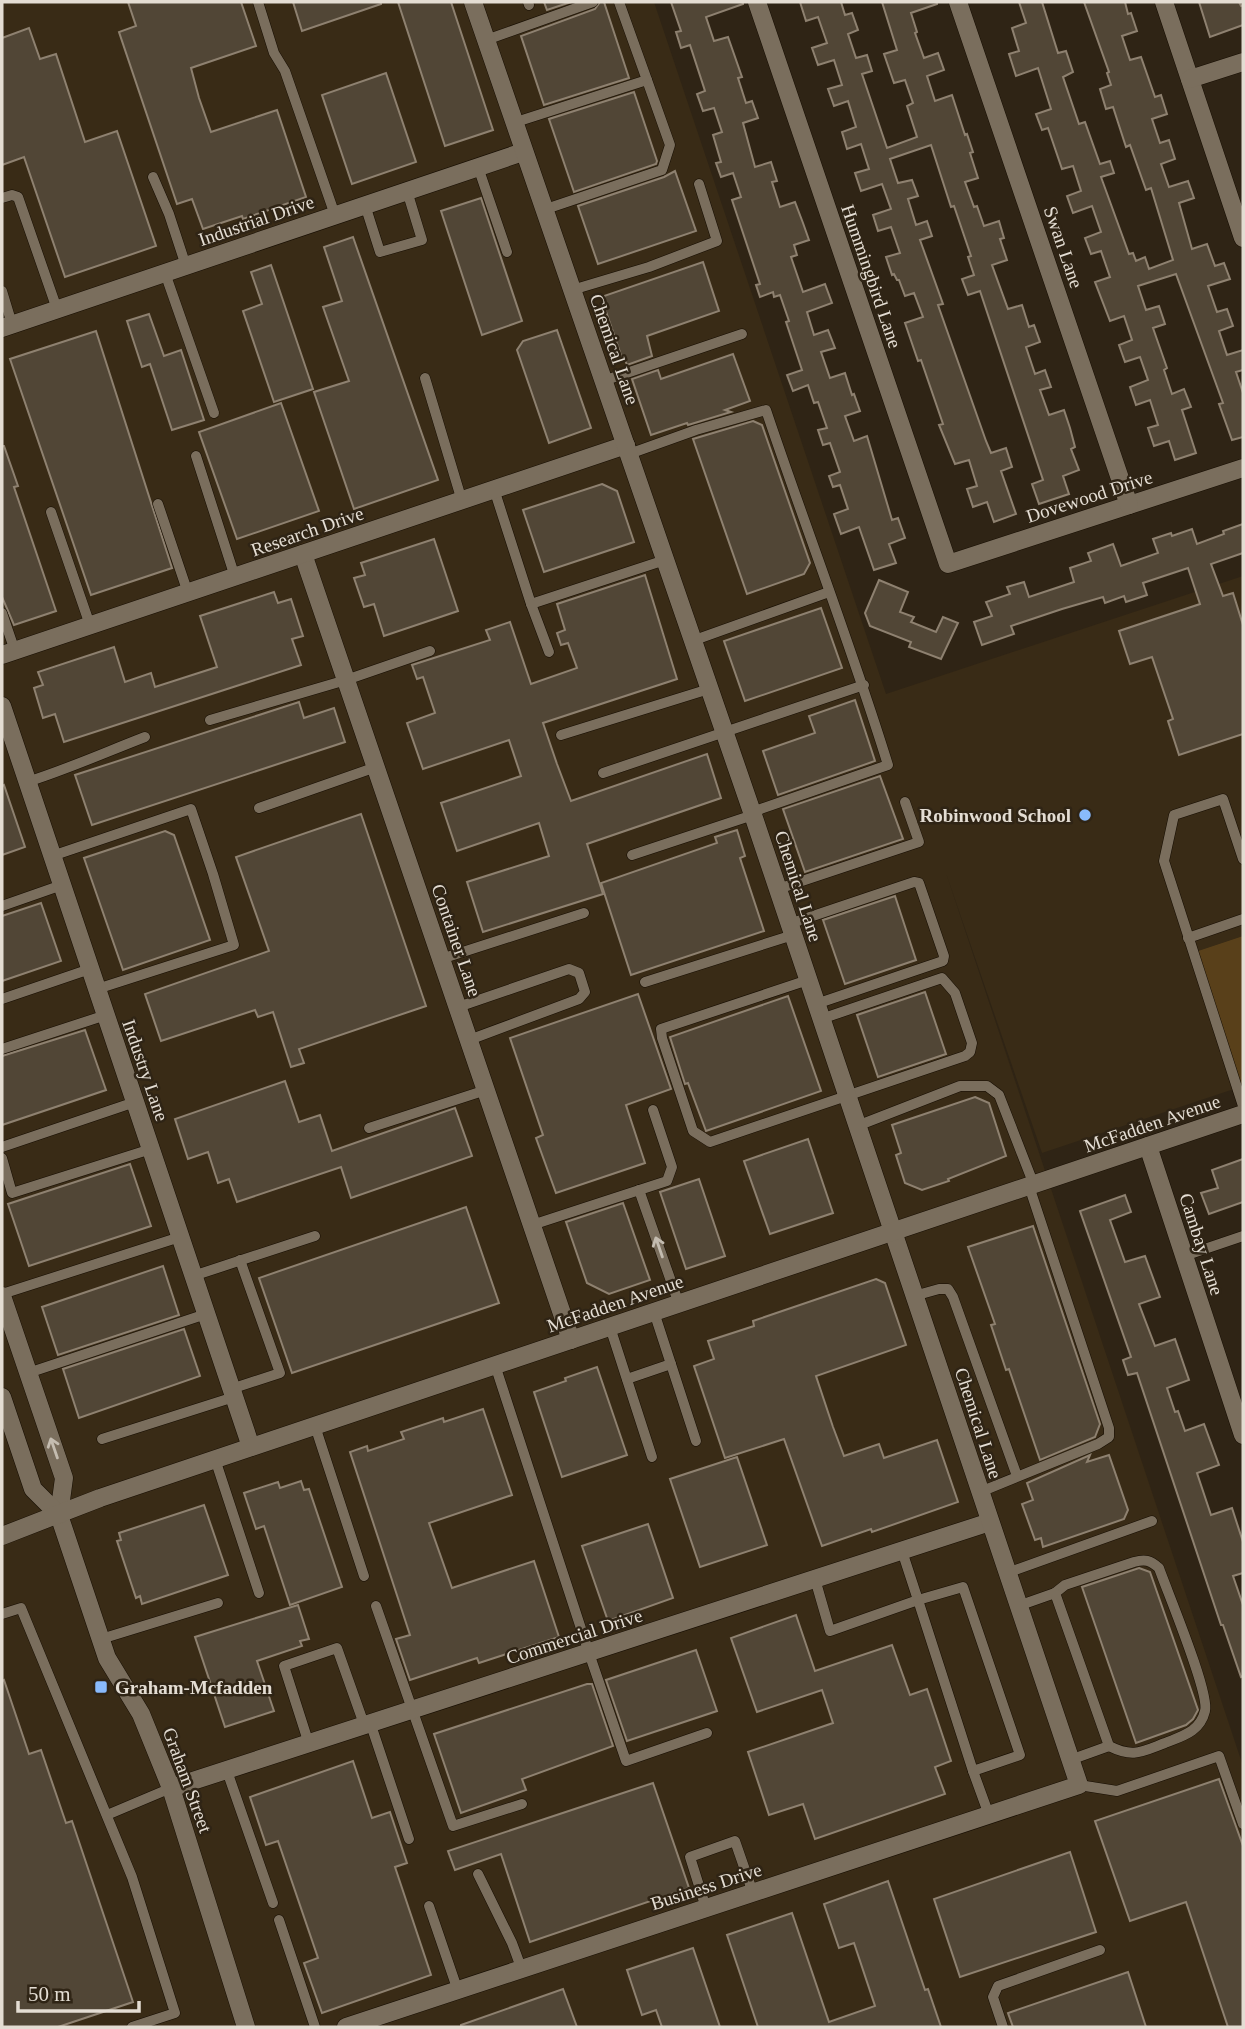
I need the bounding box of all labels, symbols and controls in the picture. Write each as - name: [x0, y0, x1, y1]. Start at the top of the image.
- street label: Industrial Drive: [196, 191, 317, 250]
- street label: Hummingbird Lane: [837, 202, 906, 351]
- street label: Swan Lane: [1040, 204, 1087, 291]
- street label: Chemical Lane: [586, 291, 643, 407]
- street label: Dovewood Drive: [1023, 466, 1155, 527]
- street label: Research Drive: [248, 502, 366, 561]
- place label: Robinwood School: [919, 805, 1071, 826]
- marker: Robinwood School: [1077, 807, 1093, 823]
- street label: Chemical Lane: [771, 828, 826, 944]
- street label: Container Lane: [427, 881, 486, 999]
- street label: Industry Lane: [118, 1017, 173, 1124]
- street label: McFadden Avenue: [1081, 1090, 1223, 1157]
- street label: Cambay Lane: [1175, 1190, 1228, 1298]
- one-way arrow: [652, 1236, 665, 1258]
- street label: McFadden Avenue: [544, 1270, 686, 1337]
- street label: Chemical Lane: [951, 1365, 1006, 1481]
- one-way arrow: [47, 1438, 59, 1460]
- street label: Commercial Drive: [503, 1605, 645, 1668]
- place label: Graham-Mcfadden: [115, 1677, 273, 1698]
- marker: Graham-Mcfadden: [93, 1679, 109, 1695]
- street label: Graham Street: [159, 1725, 216, 1836]
- street label: Business Drive: [648, 1859, 764, 1914]
- scale bar: [18, 1969, 138, 2013]
- text: 50 m: [28, 1982, 71, 2006]

